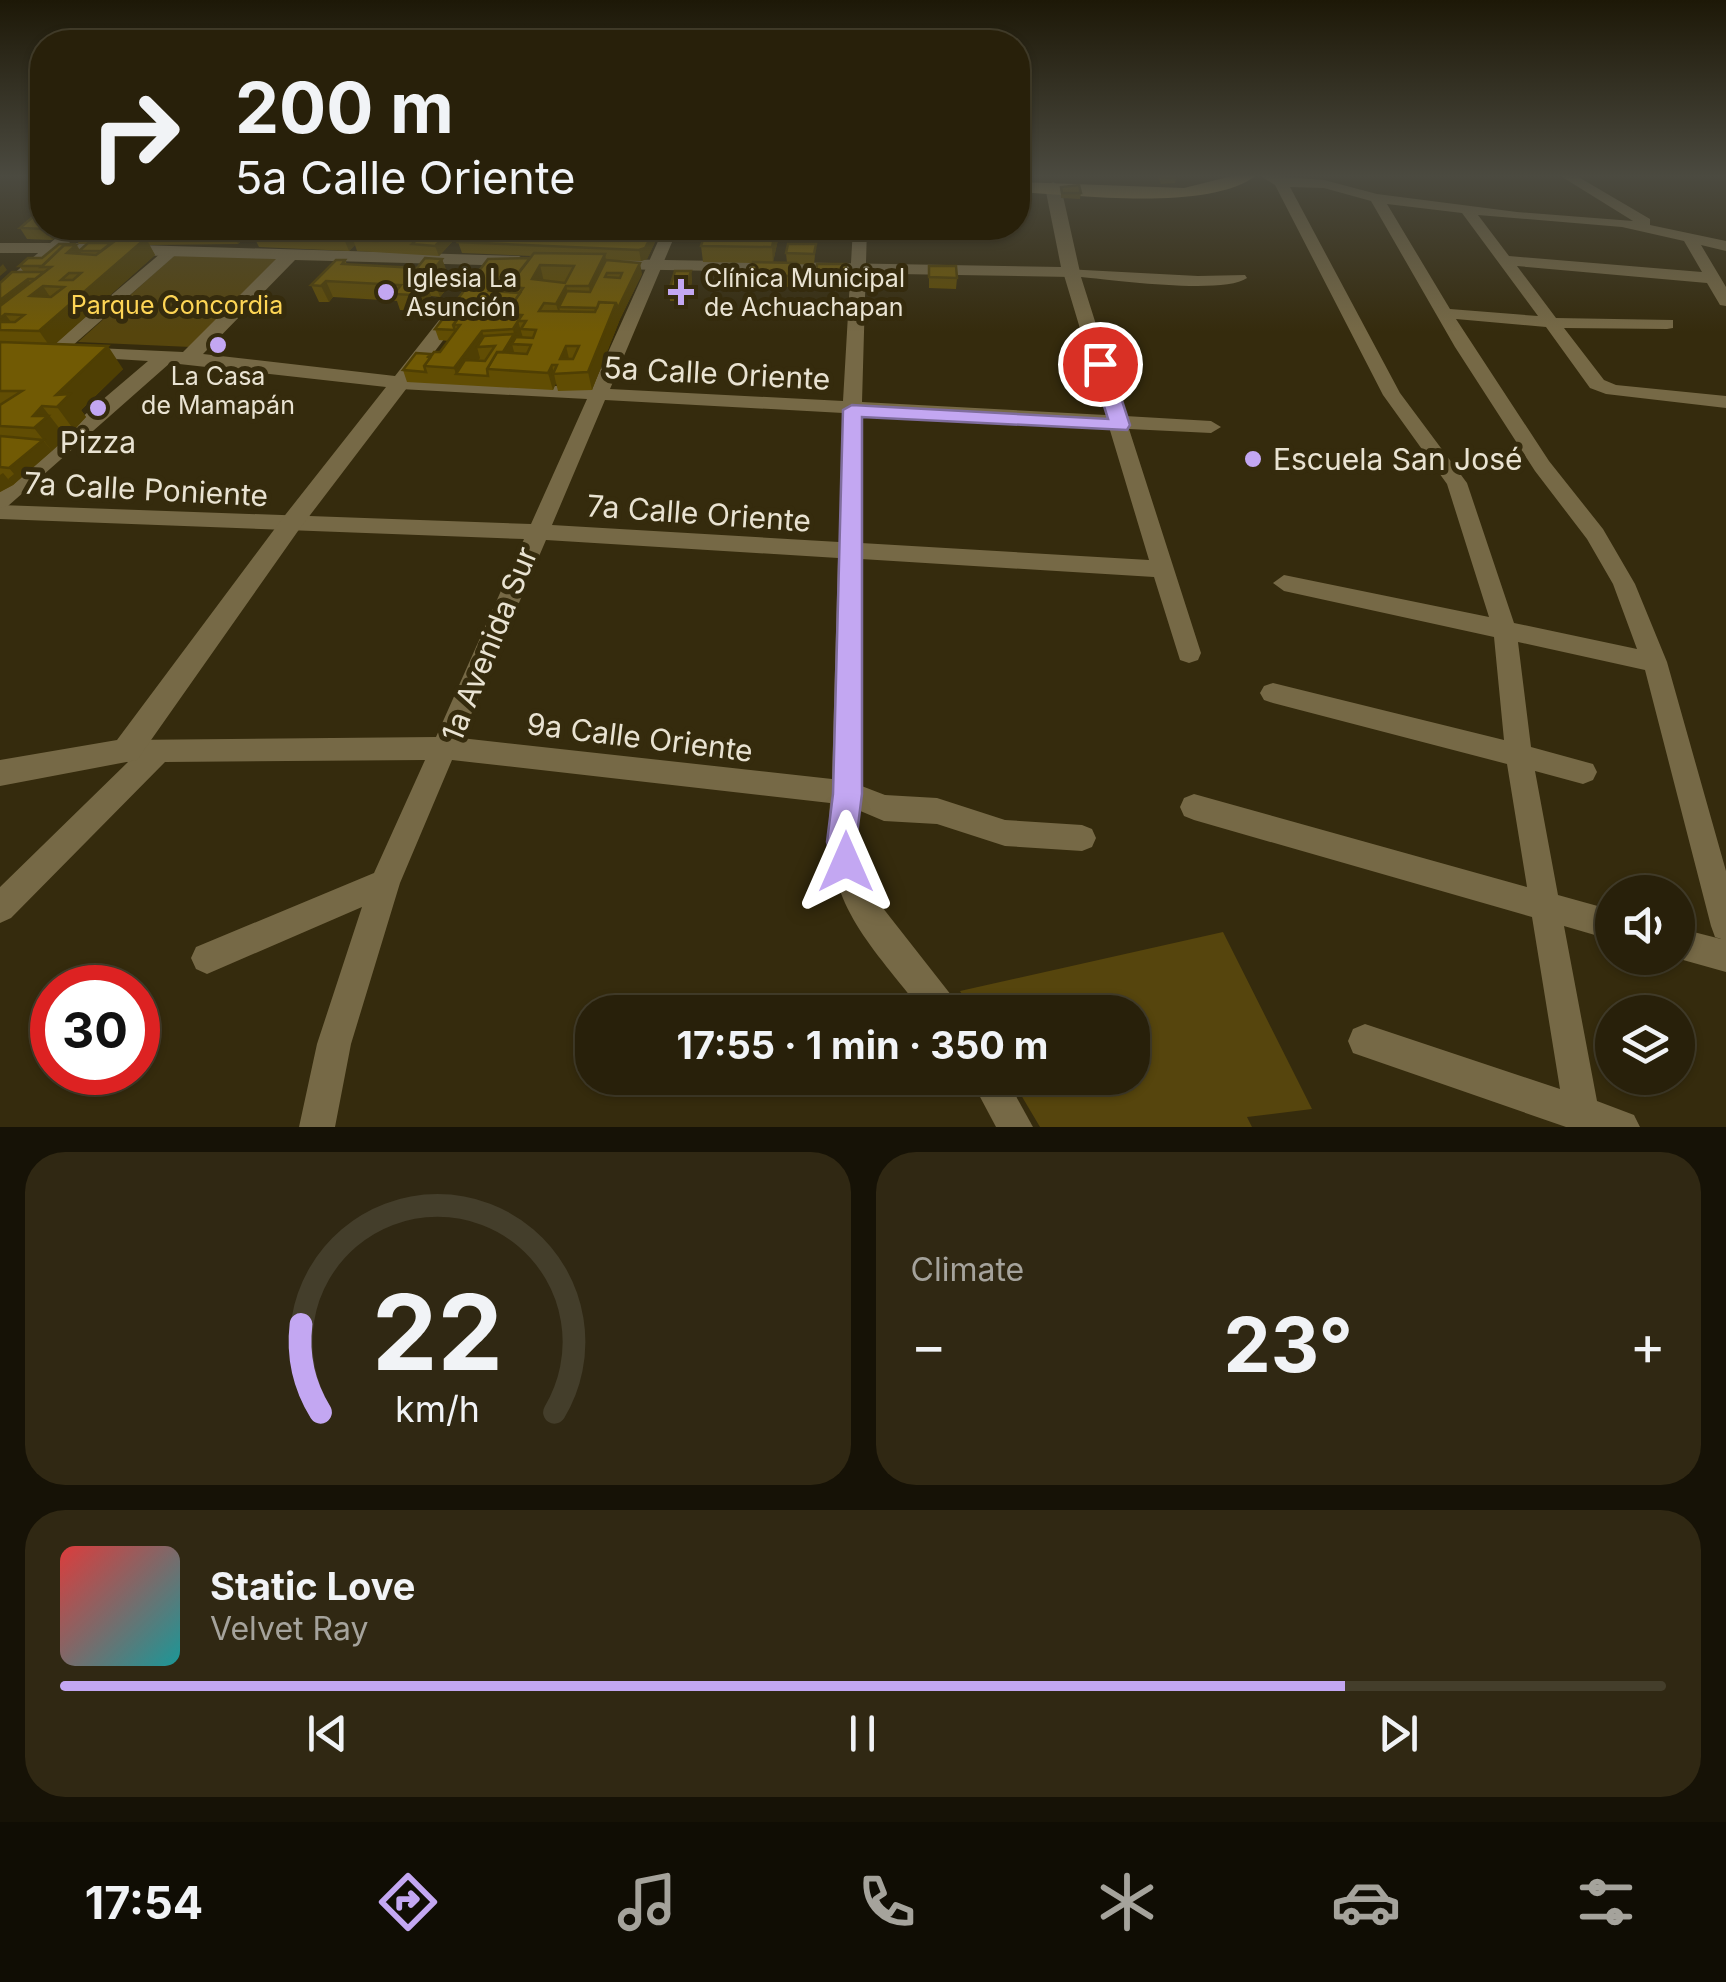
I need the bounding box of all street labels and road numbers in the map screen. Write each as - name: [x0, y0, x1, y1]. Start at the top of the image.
- street label: 5a Calle Oriente: [603, 349, 831, 397]
- street label: 7a Calle Poniente: [23, 465, 269, 513]
- street label: 7a Calle Oriente: [586, 487, 812, 539]
- street label: 1a Avenida Sur: [434, 541, 544, 747]
- street label: 9a Calle Oriente: [525, 705, 755, 769]

